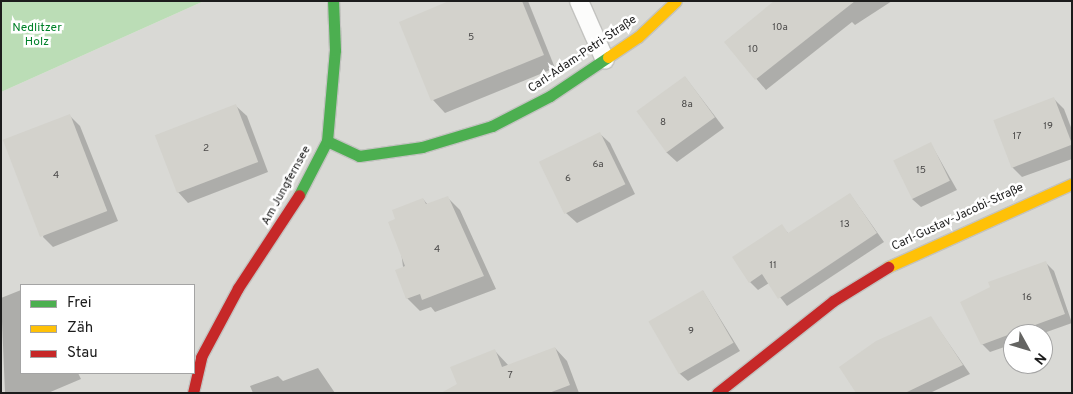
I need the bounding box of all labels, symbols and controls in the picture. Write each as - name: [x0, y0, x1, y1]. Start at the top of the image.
- street label: Carl-Adam-Petri-Straße: [526, 13, 640, 97]
- park label: Nedlitzer Holz: [12, 22, 62, 50]
- house number: 10a: [772, 22, 788, 34]
- house number: 5: [468, 32, 474, 44]
- house number: 10: [748, 44, 758, 56]
- house number: 8a: [681, 99, 693, 111]
- house number: 8: [660, 117, 666, 129]
- house number: 19: [1043, 121, 1053, 133]
- house number: 17: [1013, 131, 1021, 143]
- house number: 2: [203, 143, 209, 155]
- street label: Am Jungfernsee: [259, 144, 315, 228]
- house number: 6a: [592, 159, 604, 171]
- house number: 15: [916, 165, 926, 177]
- house number: 4: [53, 170, 59, 182]
- house number: 6: [565, 173, 571, 185]
- street label: Carl-Gustav-Jacobi-Straße: [890, 181, 1026, 255]
- house number: 13: [840, 219, 850, 231]
- house number: 4: [434, 244, 440, 256]
- house number: 11: [769, 260, 777, 272]
- legend: [20, 284, 195, 374]
- house number: 16: [1022, 292, 1032, 304]
- text: Frei: [67, 294, 92, 313]
- text: Zäh: [67, 319, 93, 338]
- north arrow: [1003, 324, 1053, 374]
- house number: 9: [688, 326, 694, 338]
- text: Stau: [67, 344, 98, 363]
- text: N: [1029, 349, 1049, 367]
- house number: 7: [507, 370, 513, 382]

